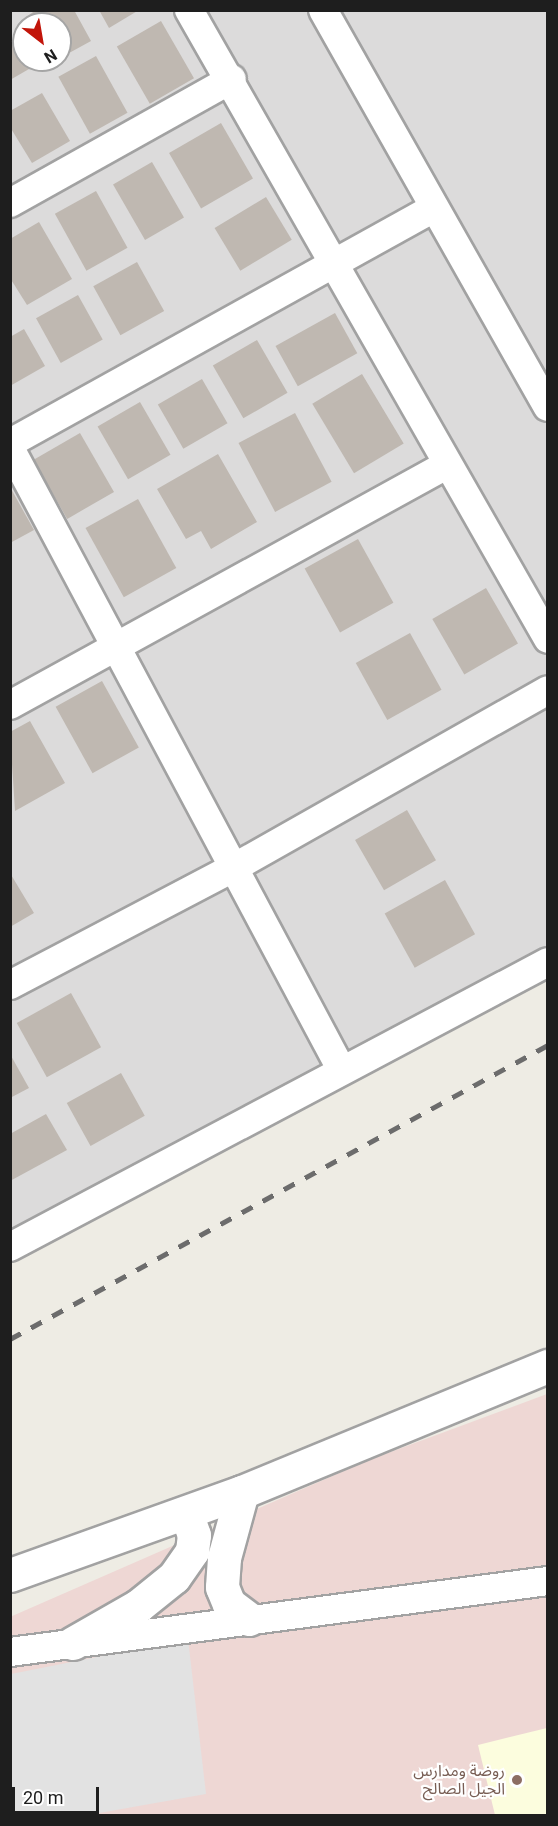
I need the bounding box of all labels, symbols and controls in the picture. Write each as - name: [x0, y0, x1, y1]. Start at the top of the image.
- north arrow: [12, 12, 72, 72]
- text: N: [41, 45, 60, 67]
- place label: روضة ومدارس الجيل الصالح: [413, 1761, 505, 1799]
- marker: روضة ومدارس الجيل الصالح: [510, 1773, 524, 1787]
- scale bar: [15, 1775, 102, 1813]
- text: 20 m: [23, 1787, 63, 1808]

